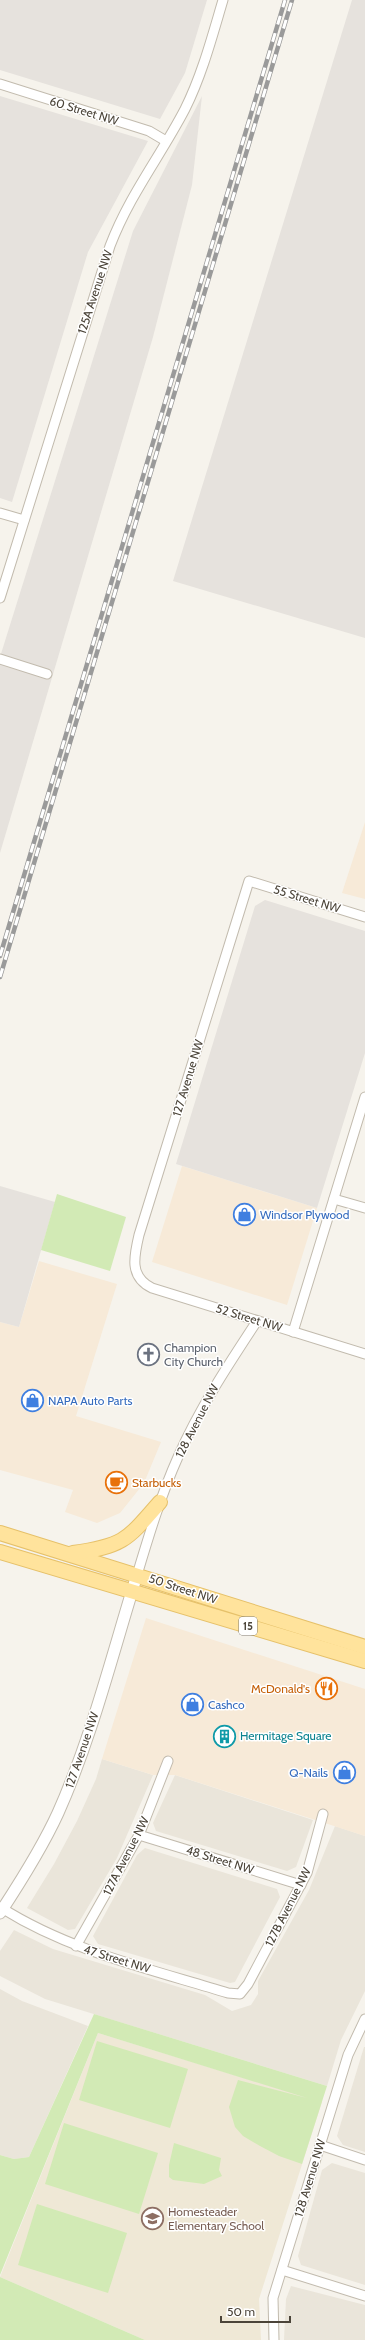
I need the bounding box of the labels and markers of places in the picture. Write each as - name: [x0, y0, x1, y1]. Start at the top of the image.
- shop icon: Windsor Plywood: [231, 1202, 257, 1228]
- place label: Windsor Plywood: [260, 1207, 349, 1222]
- place label: Champion City Church: [164, 1340, 223, 1369]
- church icon: Champion City Church: [136, 1342, 162, 1368]
- shop icon: NAPA Auto Parts: [20, 1388, 46, 1414]
- place label: NAPA Auto Parts: [48, 1393, 132, 1408]
- cafe icon: Starbucks: [103, 1470, 129, 1496]
- place label: Starbucks: [132, 1475, 181, 1490]
- restaurant icon: McDonald's: [313, 1676, 339, 1702]
- place label: McDonald's: [251, 1681, 310, 1696]
- shop icon: Cashco: [180, 1692, 206, 1718]
- place label: Cashco: [208, 1697, 245, 1712]
- building icon: Hermitage Square: [212, 1723, 238, 1749]
- place label: Hermitage Square: [240, 1728, 331, 1743]
- shop icon: Q-Nails: [331, 1760, 357, 1786]
- place label: Q-Nails: [289, 1765, 328, 1780]
- place label: Homesteader Elementary School: [168, 2204, 264, 2233]
- school or university icon: Homesteader Elementary School: [140, 2206, 166, 2232]

